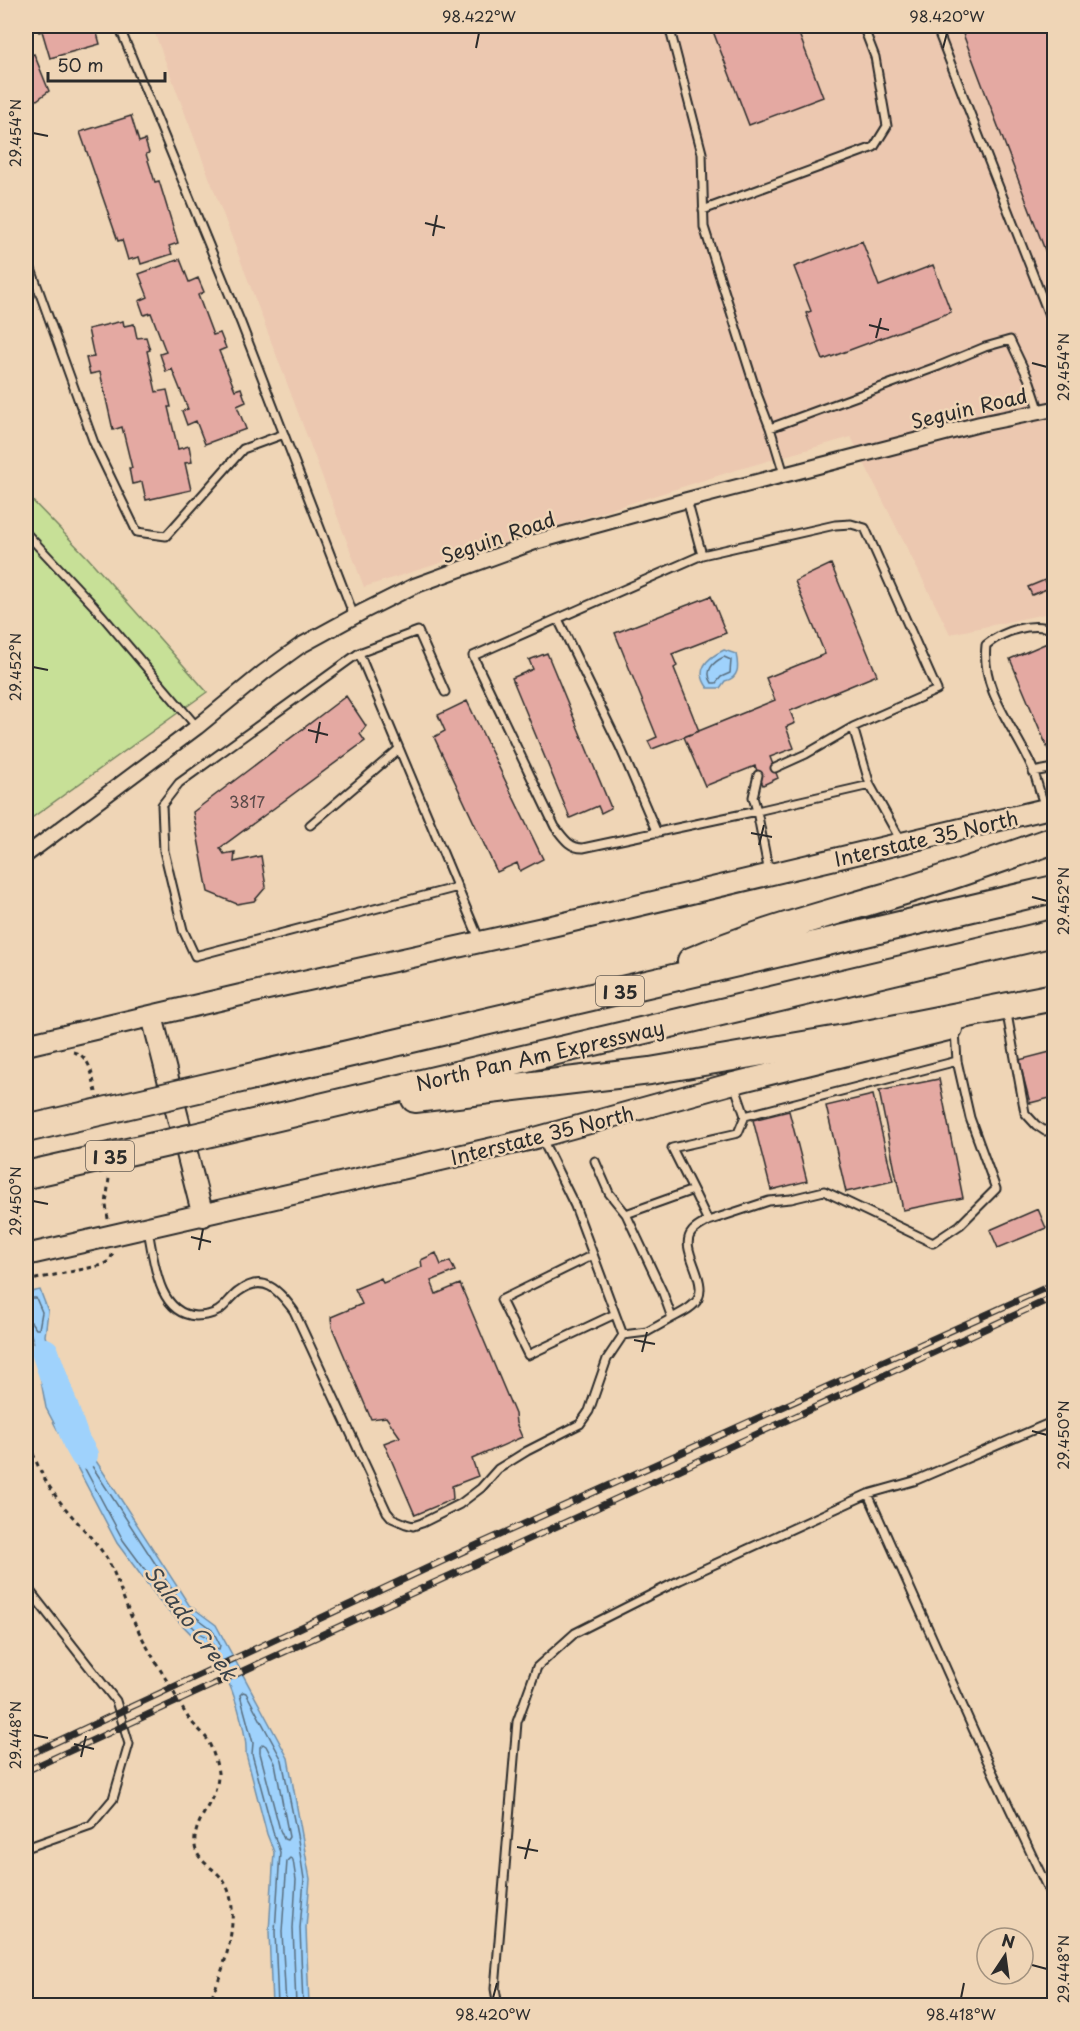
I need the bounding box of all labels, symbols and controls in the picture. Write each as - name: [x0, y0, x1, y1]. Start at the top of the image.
- text: 98.422°W: [442, 4, 517, 27]
- text: 98.420°W: [909, 4, 985, 27]
- scale bar: [48, 45, 165, 83]
- text: 50 m: [57, 51, 104, 78]
- text: 29.454°N: [3, 99, 26, 167]
- text: 29.454°N: [1051, 333, 1074, 401]
- street label: Seguin Road: [908, 380, 1030, 436]
- street label: Seguin Road: [437, 504, 559, 570]
- text: 29.452°N: [3, 633, 26, 701]
- house number: 3817: [229, 789, 266, 813]
- street label: Interstate 35 North: [831, 802, 1021, 874]
- text: 29.452°N: [1051, 867, 1074, 935]
- road number: I 35: [596, 976, 644, 1006]
- street label: North Pan Am Expressway: [413, 1012, 667, 1098]
- street label: Interstate 35 North: [447, 1098, 637, 1172]
- road number: I 35: [86, 1141, 134, 1171]
- text: 29.450°N: [3, 1166, 26, 1236]
- text: 29.450°N: [1051, 1400, 1074, 1470]
- water label: Salado Creek: [138, 1557, 247, 1688]
- text: 29.448°N: [3, 1701, 26, 1769]
- north arrow: [975, 1926, 1035, 1986]
- text: N: [1000, 1927, 1017, 1954]
- text: 29.448°N: [1051, 1935, 1074, 2003]
- text: 98.420°W: [455, 2002, 531, 2025]
- text: 98.418°W: [926, 2002, 997, 2025]

